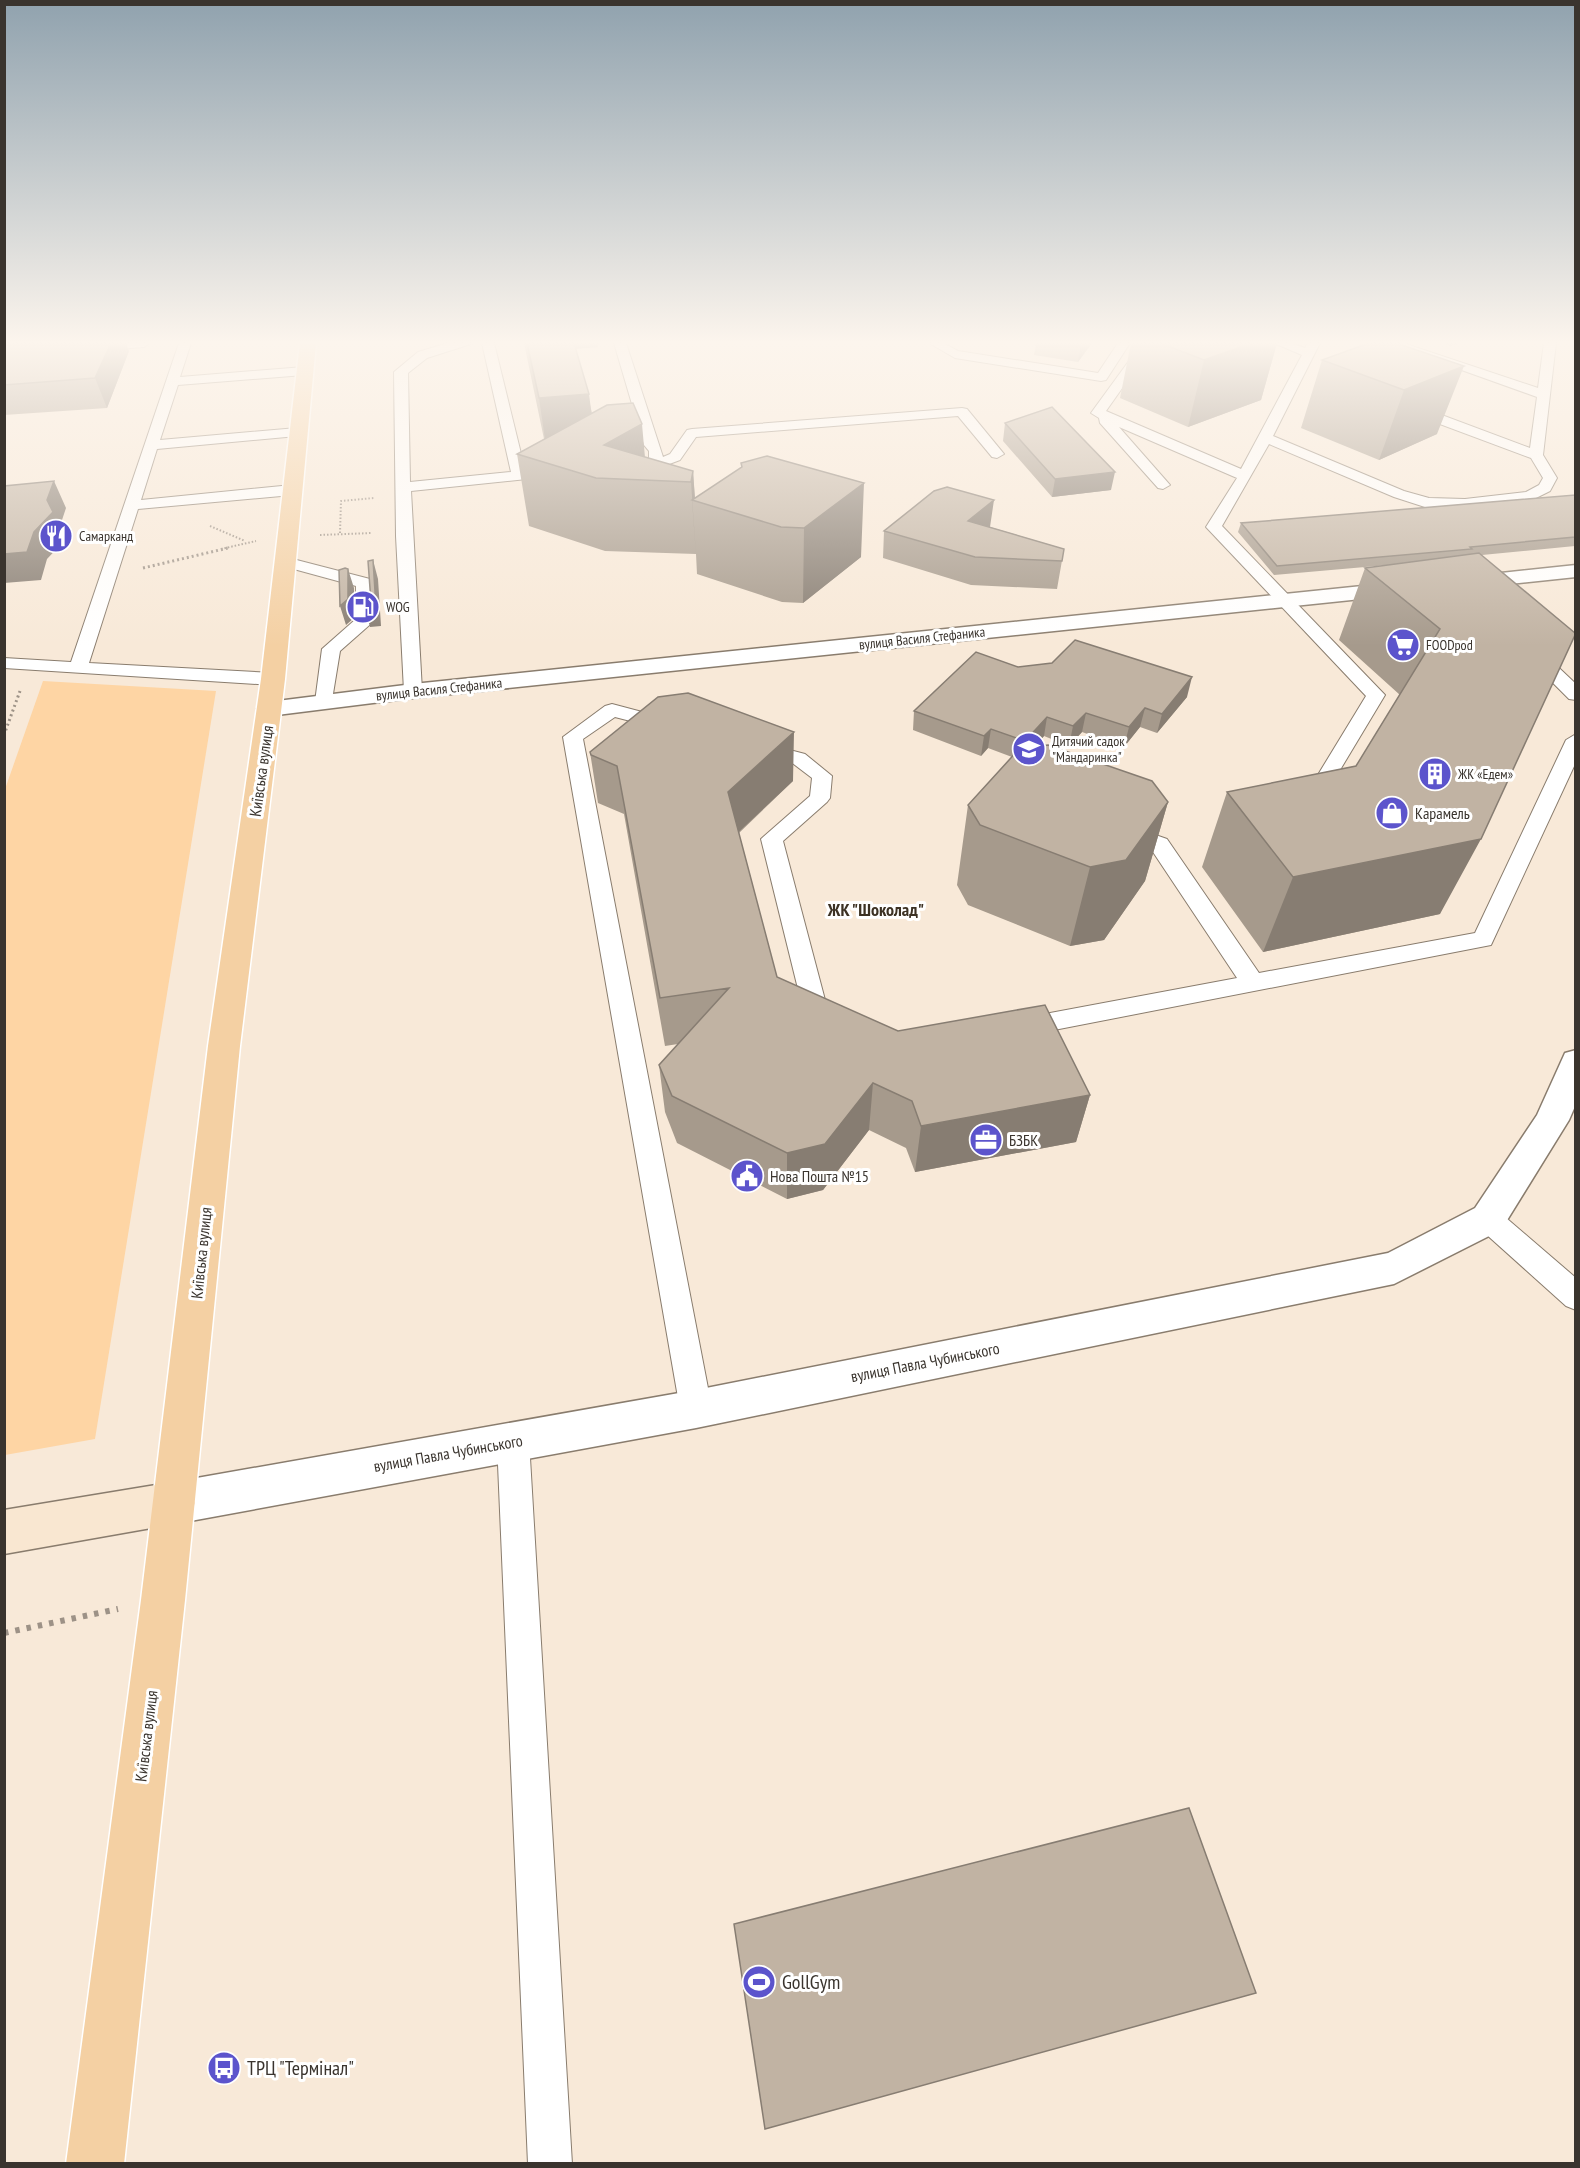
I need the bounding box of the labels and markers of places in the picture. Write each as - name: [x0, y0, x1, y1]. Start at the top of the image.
- restaurant icon: Самарканд: [38, 518, 74, 554]
- place label: Самарканд: [79, 527, 133, 545]
- fuel station icon: WOG: [345, 589, 381, 625]
- place label: WOG: [386, 598, 410, 616]
- supermarket icon: FOODpod: [1385, 627, 1421, 663]
- place label: FOODpod: [1426, 636, 1473, 654]
- school or university icon: Дитячий садок "Мандаринка": [1011, 731, 1047, 767]
- place label: Дитячий садок "Мандаринка": [1052, 732, 1125, 766]
- building icon: ЖК «Едем»: [1417, 756, 1453, 792]
- place label: ЖК «Едем»: [1457, 765, 1513, 783]
- shop icon: Карамель: [1374, 795, 1410, 831]
- place label: Карамель: [1415, 803, 1470, 823]
- office icon: БЗБК: [968, 1122, 1004, 1158]
- place label: БЗБК: [1009, 1130, 1038, 1150]
- public building icon: Нова Пошта №15: [729, 1158, 765, 1194]
- place label: Нова Пошта №15: [770, 1166, 869, 1186]
- sports icon: GollGym: [741, 1964, 777, 2000]
- place label: GollGym: [782, 1969, 840, 1995]
- bus stop icon: ТРЦ "Термінал": [206, 2050, 242, 2086]
- place label: ТРЦ "Термінал": [247, 2055, 354, 2081]

